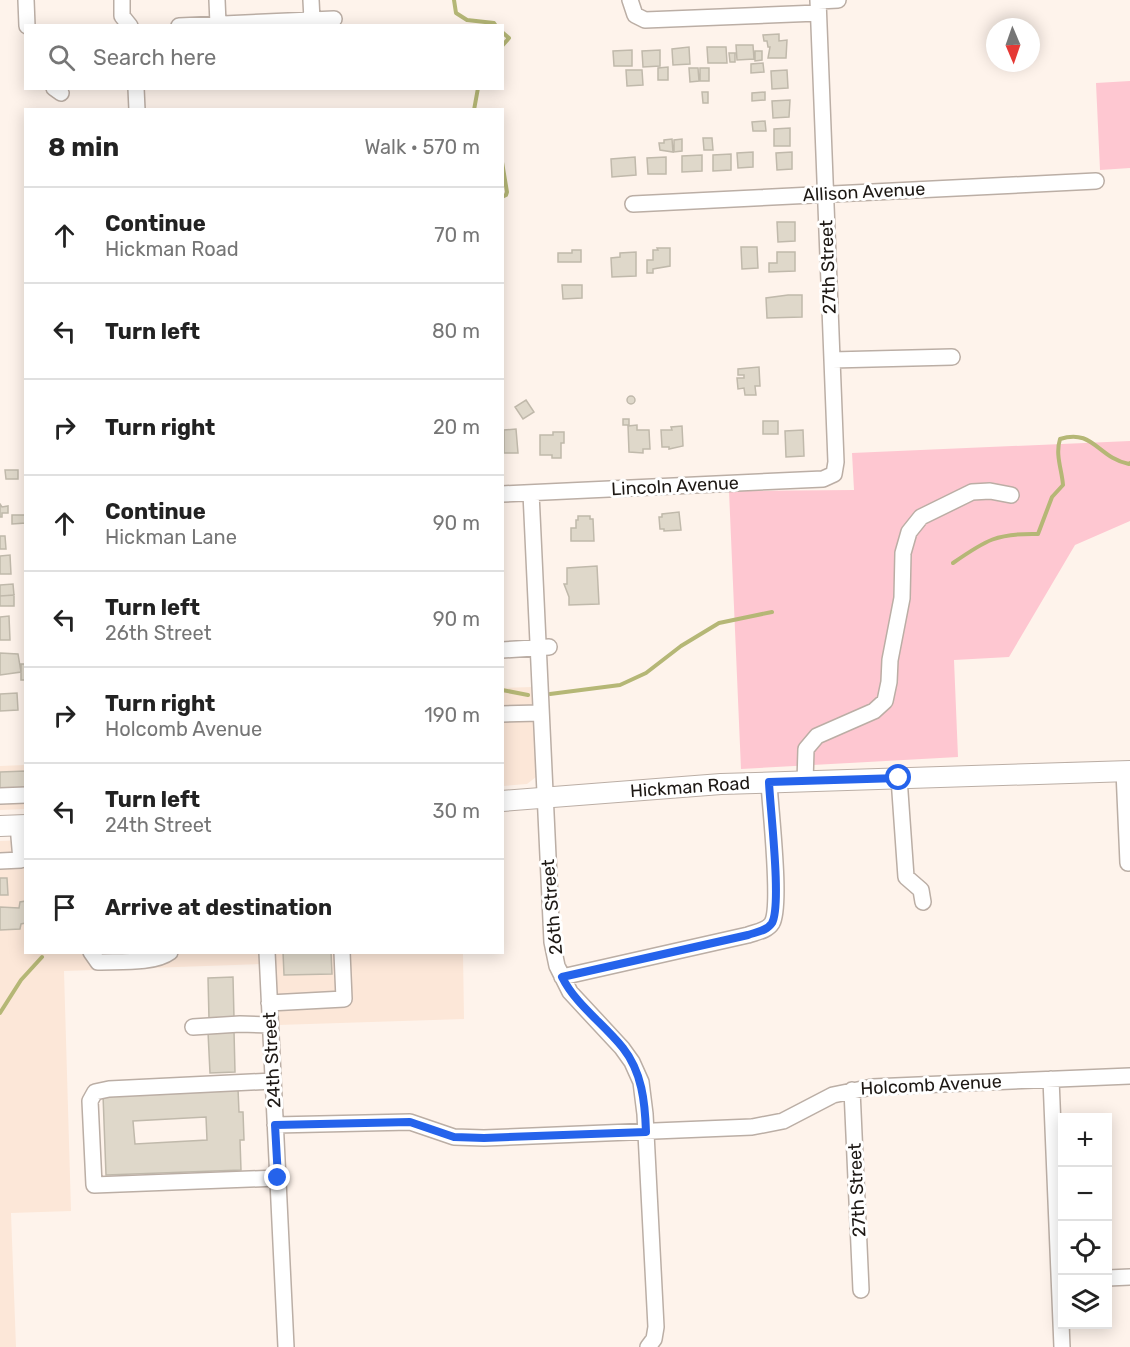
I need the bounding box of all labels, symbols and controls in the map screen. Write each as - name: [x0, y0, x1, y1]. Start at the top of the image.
- north arrow: [986, 18, 1040, 72]
- search box: [24, 24, 504, 90]
- icon: search: [45, 41, 78, 74]
- text: Search here: [93, 44, 216, 71]
- text: 8 min: [48, 132, 119, 163]
- text: Walk · 570 m: [364, 135, 480, 159]
- street label: Allison Avenue: [802, 178, 926, 206]
- text: Continue: [105, 210, 206, 237]
- icon: ahead: [48, 219, 81, 252]
- street label: 27th Street: [815, 220, 841, 314]
- text: 70 m: [434, 223, 480, 247]
- text: Hickman Road: [105, 237, 239, 261]
- icon: left: [48, 315, 81, 348]
- text: Turn left: [105, 318, 200, 345]
- text: 80 m: [432, 319, 480, 343]
- icon: right: [48, 411, 81, 444]
- text: Turn right: [105, 414, 215, 441]
- text: 20 m: [433, 415, 480, 439]
- street label: Lincoln Avenue: [611, 472, 739, 500]
- text: Continue: [105, 498, 206, 525]
- icon: ahead: [48, 507, 81, 540]
- text: 90 m: [433, 511, 480, 535]
- text: Hickman Lane: [105, 525, 237, 549]
- text: Turn left: [105, 594, 200, 621]
- icon: left: [48, 603, 81, 636]
- text: 90 m: [433, 607, 480, 631]
- text: 26th Street: [105, 621, 212, 645]
- text: Turn right: [105, 690, 215, 717]
- icon: right: [48, 699, 81, 732]
- text: 190 m: [424, 703, 480, 727]
- text: Holcomb Avenue: [105, 717, 262, 741]
- route start: [885, 764, 911, 790]
- street label: Hickman Road: [629, 772, 751, 802]
- text: Turn left: [105, 786, 200, 813]
- icon: left: [48, 795, 81, 828]
- text: 30 m: [433, 799, 480, 823]
- text: 24th Street: [105, 813, 212, 837]
- street label: 26th Street: [537, 858, 567, 956]
- icon: arrive: [48, 891, 81, 924]
- text: Arrive at destination: [105, 894, 332, 921]
- street label: 24th Street: [259, 1011, 285, 1109]
- street label: Holcomb Avenue: [860, 1070, 1002, 1100]
- map controls: [1058, 1113, 1112, 1329]
- button: +: [1058, 1113, 1112, 1167]
- street label: 27th Street: [844, 1142, 870, 1238]
- route end: [264, 1164, 290, 1190]
- button: −: [1058, 1167, 1112, 1221]
- button: locate: [1058, 1221, 1112, 1275]
- button: layers: [1058, 1275, 1112, 1329]

